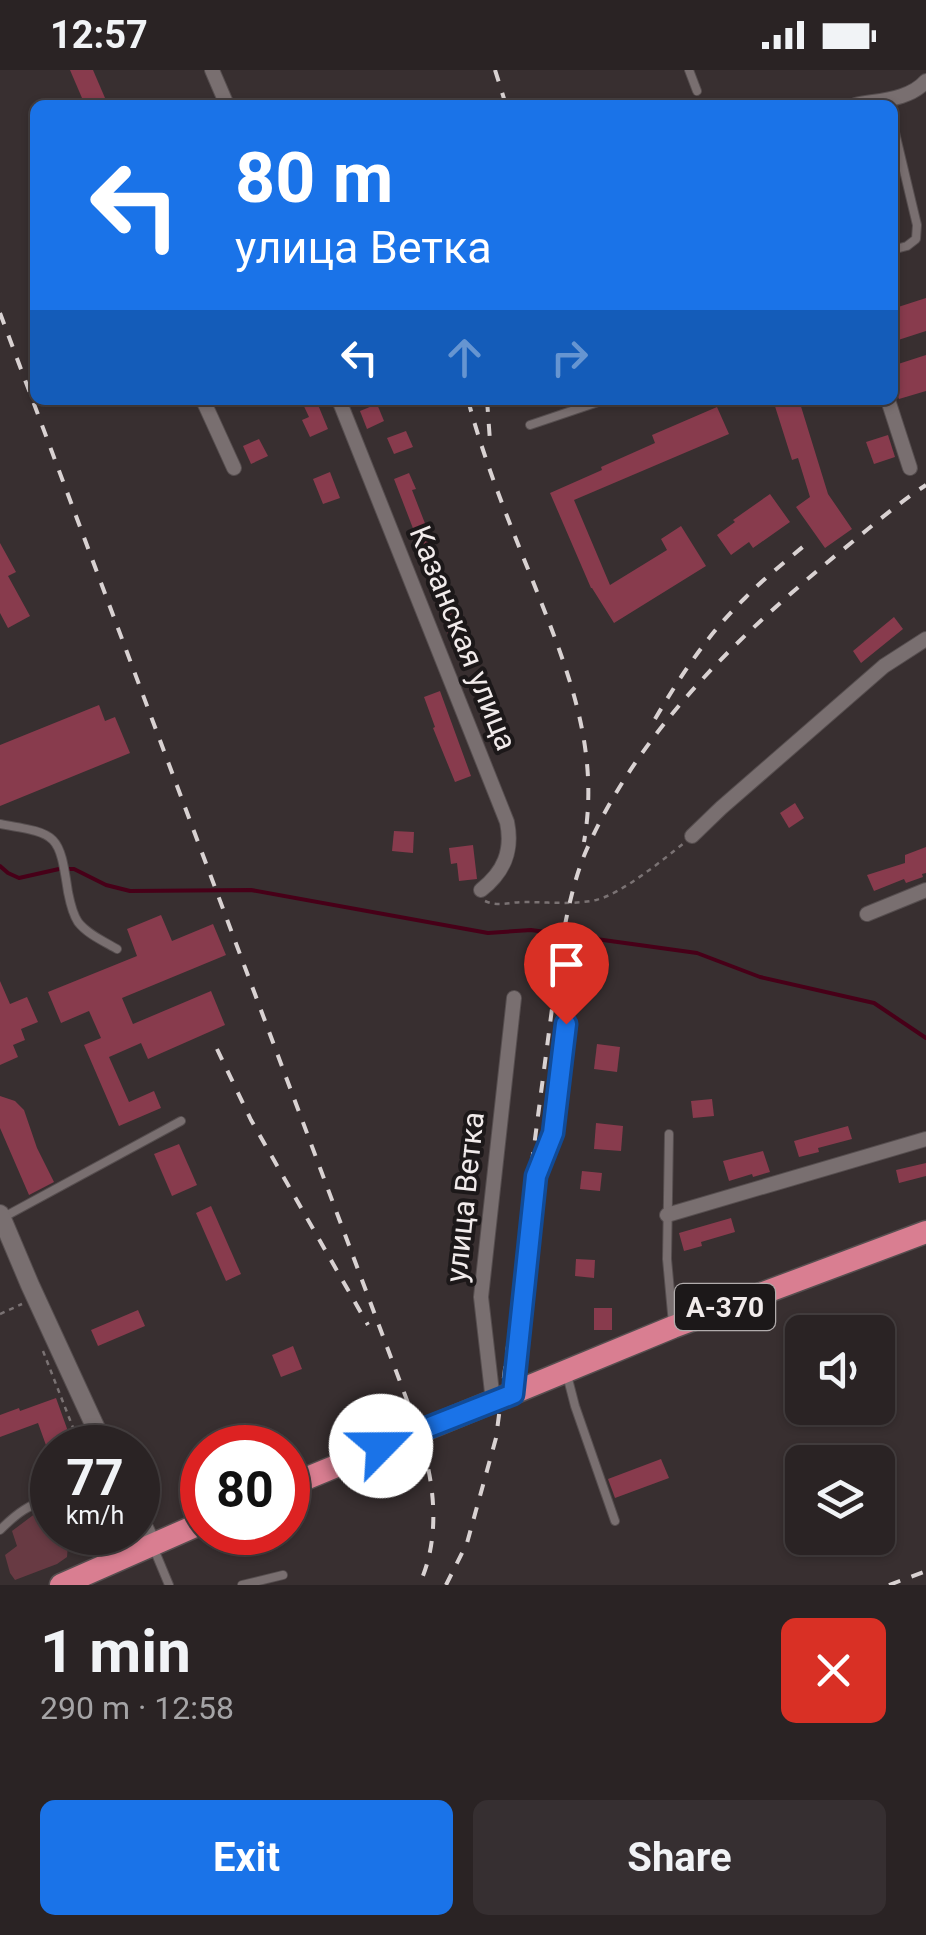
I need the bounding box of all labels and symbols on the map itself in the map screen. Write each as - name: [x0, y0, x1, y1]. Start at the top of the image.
- street label: Казанская улица: [402, 520, 524, 755]
- pin: [524, 922, 609, 1025]
- street label: улица Ветка: [438, 1110, 491, 1284]
- road number: А-370: [675, 1284, 775, 1330]
- position arrow: [329, 1394, 433, 1498]
- speed limit sign: 80: [180, 1425, 310, 1555]

